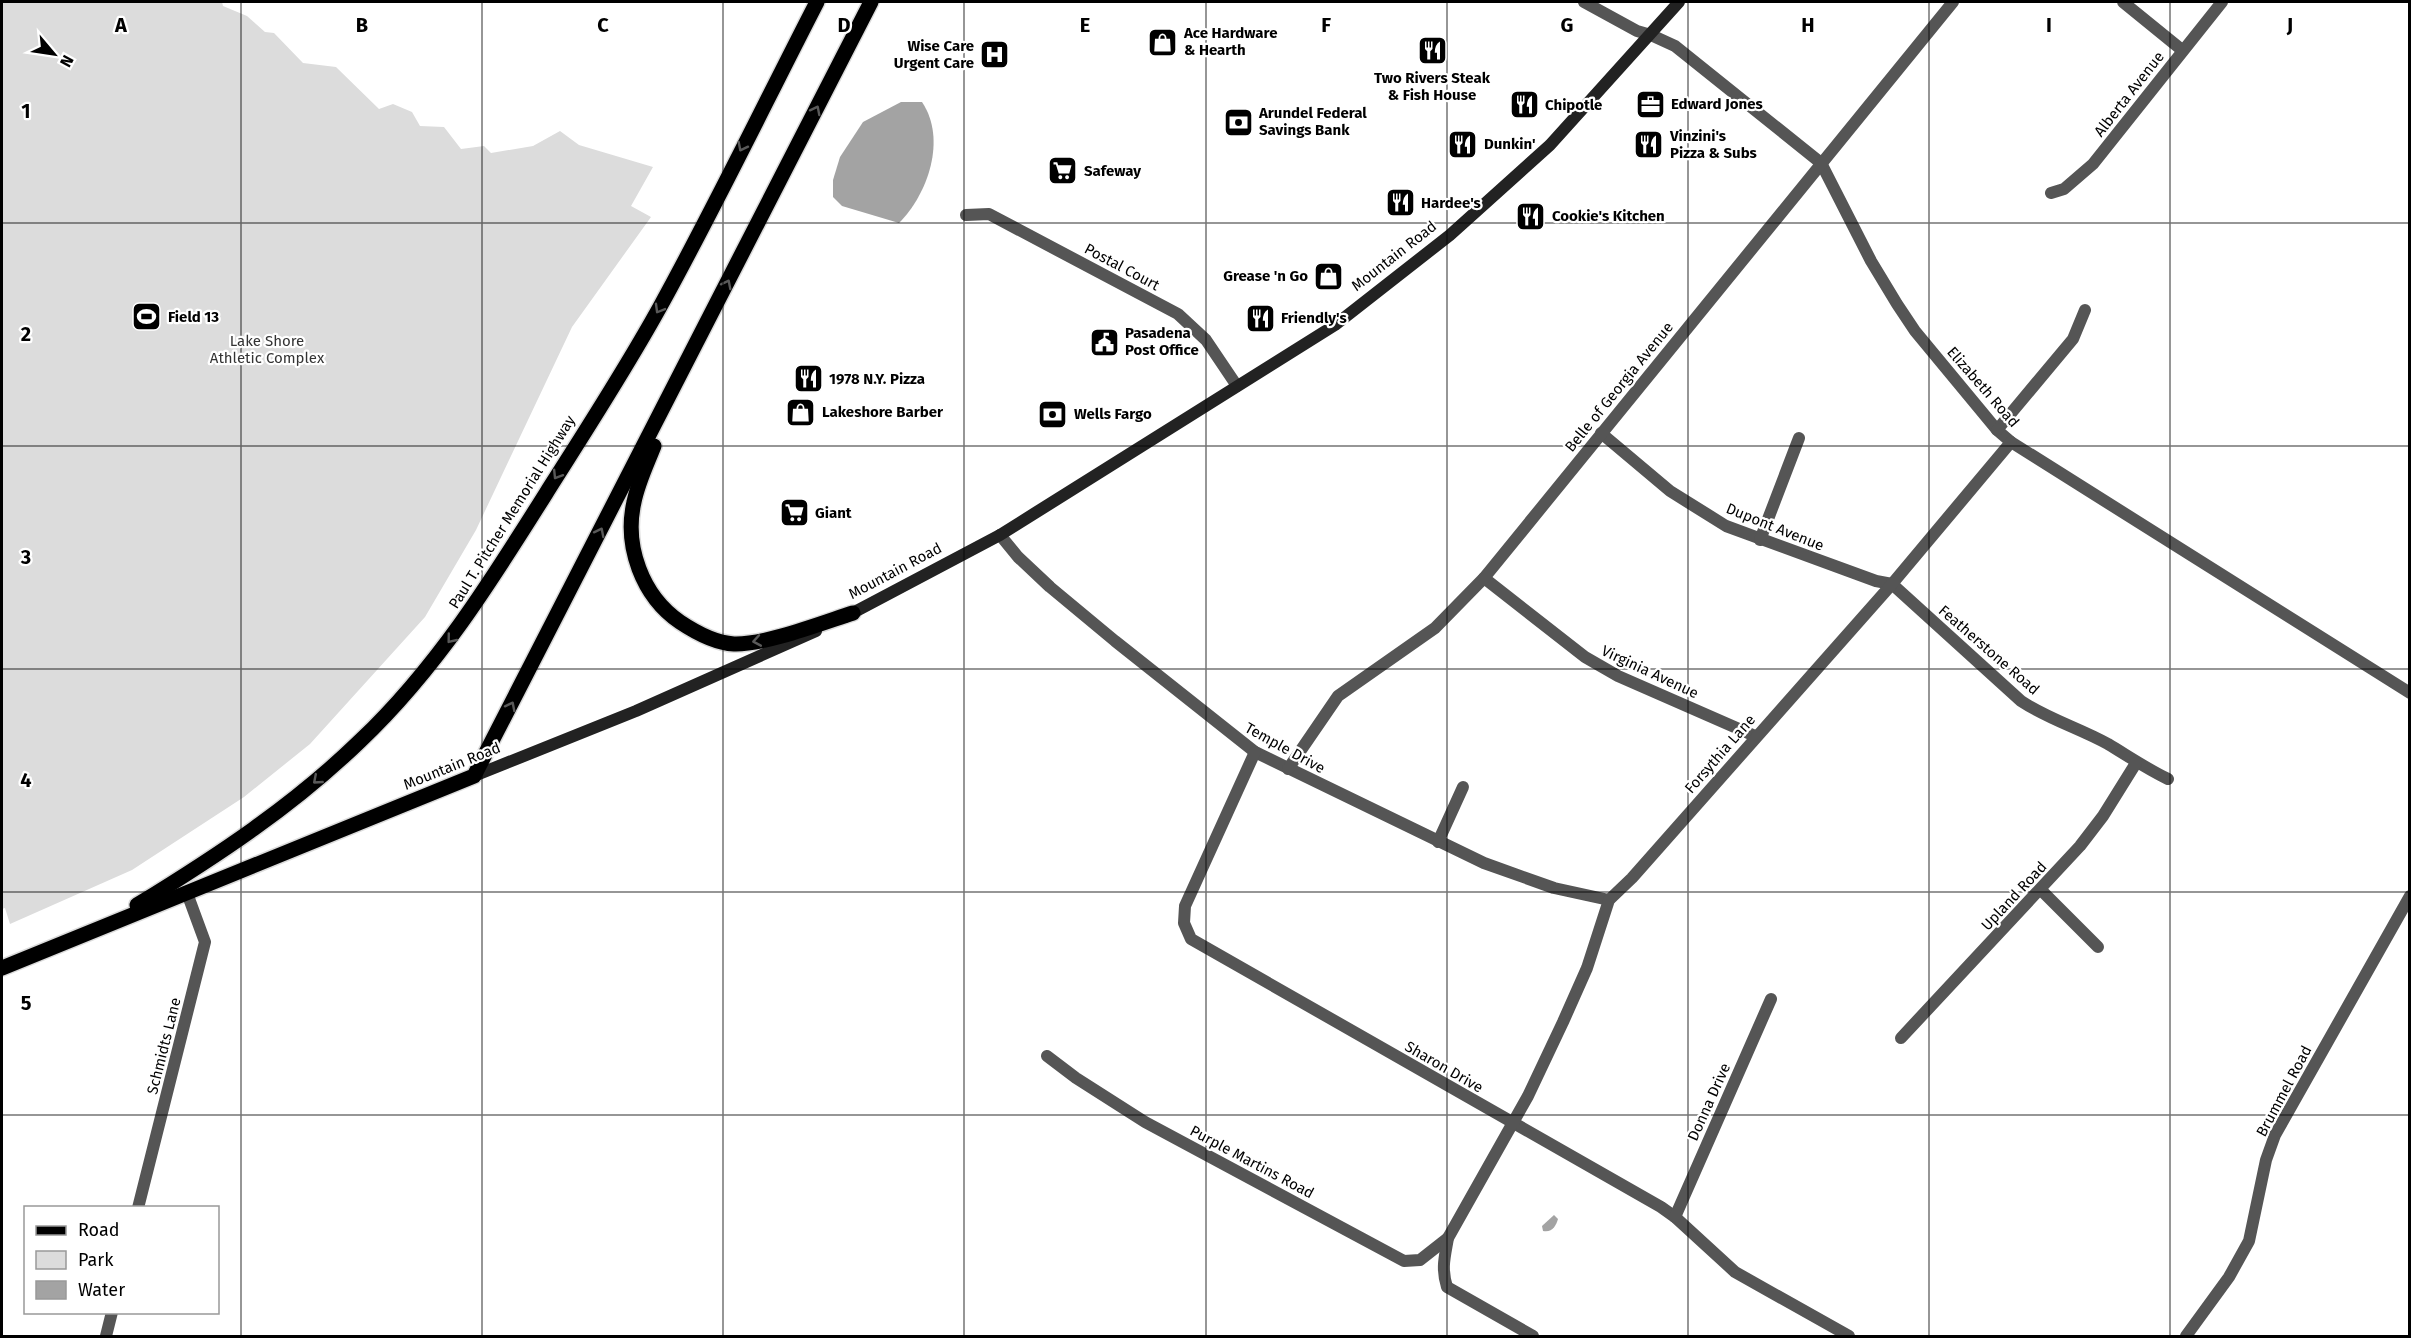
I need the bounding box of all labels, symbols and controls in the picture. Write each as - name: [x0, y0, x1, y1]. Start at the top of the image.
- text: A: [114, 13, 128, 37]
- text: B: [356, 13, 368, 37]
- text: C: [597, 13, 609, 37]
- text: D: [837, 13, 851, 37]
- text: E: [1080, 13, 1090, 37]
- text: F: [1321, 13, 1331, 37]
- text: G: [1561, 13, 1573, 37]
- text: H: [1801, 13, 1815, 37]
- text: I: [2046, 13, 2052, 37]
- text: J: [2286, 13, 2293, 37]
- north arrow: [24, 24, 84, 84]
- place label: Ace Hardware & Hearth: [1183, 24, 1277, 59]
- shop icon: Ace Hardware & Hearth: [1147, 26, 1179, 58]
- restaurant icon: Two Rivers Steak & Fish House: [1416, 35, 1448, 67]
- place label: Wise Care Urgent Care: [894, 37, 974, 72]
- hospital icon: Wise Care Urgent Care: [979, 39, 1011, 71]
- street label: Alberta Avenue: [2090, 48, 2168, 140]
- text: N: [56, 52, 78, 70]
- place label: Two Rivers Steak & Fish House: [1374, 69, 1491, 104]
- office icon: Edward Jones: [1634, 88, 1666, 120]
- restaurant icon: Chipotle: [1508, 89, 1540, 121]
- place label: Edward Jones: [1671, 95, 1763, 113]
- place label: Chipotle: [1545, 96, 1602, 114]
- text: 1: [21, 99, 31, 123]
- place label: Arundel Federal Savings Bank: [1258, 104, 1367, 139]
- one-way arrow: [808, 105, 820, 116]
- bank icon: Arundel Federal Savings Bank: [1222, 106, 1254, 138]
- place label: Vinzini's Pizza & Subs: [1669, 127, 1757, 162]
- restaurant icon: Dunkin': [1447, 128, 1479, 160]
- restaurant icon: Vinzini's Pizza & Subs: [1633, 129, 1665, 161]
- place label: Dunkin': [1484, 135, 1536, 153]
- one-way arrow: [738, 141, 750, 152]
- supermarket icon: Safeway: [1047, 155, 1079, 187]
- place label: Safeway: [1084, 162, 1141, 180]
- restaurant icon: Hardee's: [1384, 187, 1416, 219]
- place label: Hardee's: [1421, 194, 1481, 212]
- restaurant icon: Cookie's Kitchen: [1515, 200, 1547, 232]
- place label: Cookie's Kitchen: [1552, 207, 1665, 225]
- street label: Mountain Road: [1348, 217, 1440, 295]
- street label: Postal Court: [1081, 240, 1163, 295]
- shop icon: Grease 'n Go: [1313, 260, 1345, 292]
- place label: Grease 'n Go: [1223, 267, 1308, 285]
- one-way arrow: [720, 279, 731, 290]
- sports icon: Field 13: [131, 301, 163, 333]
- restaurant icon: Friendly's: [1244, 302, 1276, 334]
- one-way arrow: [654, 303, 666, 313]
- place label: Field 13: [168, 308, 219, 326]
- place label: Friendly's: [1281, 309, 1347, 327]
- street label: Belle of Georgia Avenue: [1561, 318, 1677, 456]
- text: 2: [21, 322, 31, 346]
- place label: Pasadena Post Office: [1125, 324, 1199, 359]
- public building icon: Pasadena Post Office: [1088, 326, 1120, 358]
- park label: Lake Shore Athletic Complex: [210, 332, 325, 367]
- street label: Elizabeth Road: [1943, 343, 2023, 431]
- restaurant icon: 1978 N.Y. Pizza: [792, 363, 824, 395]
- place label: 1978 N.Y. Pizza: [829, 370, 925, 388]
- shop icon: Lakeshore Barber: [785, 396, 817, 428]
- bank icon: Wells Fargo: [1037, 398, 1069, 430]
- place label: Lakeshore Barber: [822, 403, 944, 421]
- place label: Wells Fargo: [1074, 405, 1152, 423]
- street label: Paul T. Pitcher Memorial Highway: [445, 412, 579, 612]
- one-way arrow: [554, 469, 565, 480]
- supermarket icon: Giant: [778, 497, 810, 529]
- street label: Dupont Avenue: [1723, 499, 1827, 555]
- place label: Giant: [815, 504, 852, 522]
- one-way arrow: [593, 528, 604, 538]
- street label: Mountain Road: [845, 539, 945, 603]
- text: 3: [20, 545, 31, 569]
- street label: Featherstone Road: [1935, 601, 2043, 699]
- one-way arrow: [447, 632, 458, 643]
- one-way arrow: [752, 634, 762, 647]
- street label: Virginia Avenue: [1599, 642, 1701, 702]
- one-way arrow: [504, 701, 516, 712]
- street label: Forsythia Lane: [1681, 711, 1759, 797]
- street label: Temple Drive: [1242, 719, 1328, 777]
- street label: Mountain Road: [401, 738, 503, 794]
- text: 4: [20, 768, 32, 792]
- one-way arrow: [313, 773, 324, 784]
- street label: Upland Road: [1978, 858, 2050, 934]
- text: 5: [21, 991, 32, 1015]
- street label: Schmidts Lane: [143, 996, 185, 1096]
- street label: Sharon Drive: [1402, 1037, 1486, 1097]
- street label: Brummel Road: [2252, 1042, 2316, 1140]
- street label: Donna Drive: [1684, 1060, 1734, 1144]
- street label: Purple Martins Road: [1187, 1122, 1317, 1202]
- legend: [24, 1206, 219, 1314]
- text: Road: [78, 1219, 120, 1241]
- text: Park: [78, 1249, 114, 1271]
- text: Water: [78, 1279, 125, 1301]

